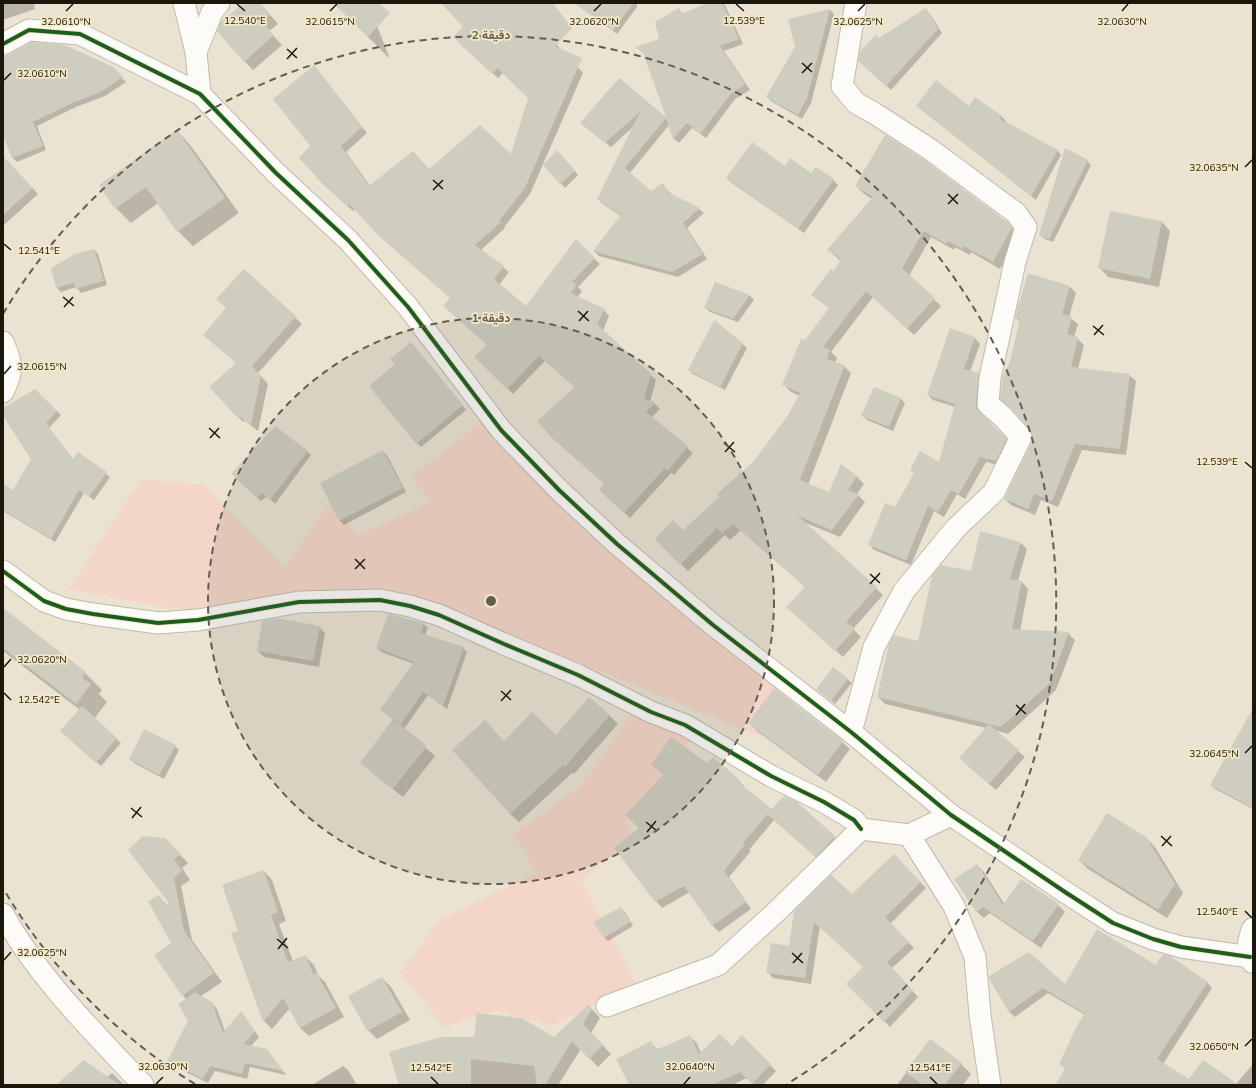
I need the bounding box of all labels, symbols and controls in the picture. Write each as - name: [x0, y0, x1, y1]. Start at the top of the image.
- text: 12.540°E: [224, 14, 266, 27]
- text: 12.539°E: [723, 14, 765, 27]
- text: 32.0610°N: [41, 15, 91, 28]
- text: 32.0615°N: [305, 15, 355, 28]
- text: 32.0620°N: [569, 15, 619, 28]
- text: 32.0625°N: [833, 15, 883, 28]
- text: 32.0630°N: [1097, 15, 1147, 28]
- text: 2 دقيقة: [472, 27, 510, 42]
- text: 32.0610°N: [17, 67, 67, 80]
- text: 32.0635°N: [1189, 161, 1239, 174]
- text: 12.541°E: [18, 244, 60, 257]
- text: 1 دقيقة: [472, 310, 510, 325]
- text: 32.0615°N: [17, 360, 67, 373]
- text: 12.539°E: [1196, 455, 1238, 468]
- centre of rings: [484, 594, 498, 608]
- text: 32.0620°N: [17, 653, 67, 666]
- text: 12.542°E: [18, 693, 60, 706]
- text: 32.0645°N: [1189, 747, 1239, 760]
- text: 12.540°E: [1196, 905, 1238, 918]
- text: 32.0625°N: [17, 946, 67, 959]
- text: 32.0650°N: [1189, 1040, 1239, 1053]
- text: 32.0630°N: [138, 1060, 188, 1073]
- text: 32.0640°N: [665, 1060, 715, 1073]
- text: 12.542°E: [410, 1061, 452, 1074]
- text: 12.541°E: [909, 1061, 951, 1074]

